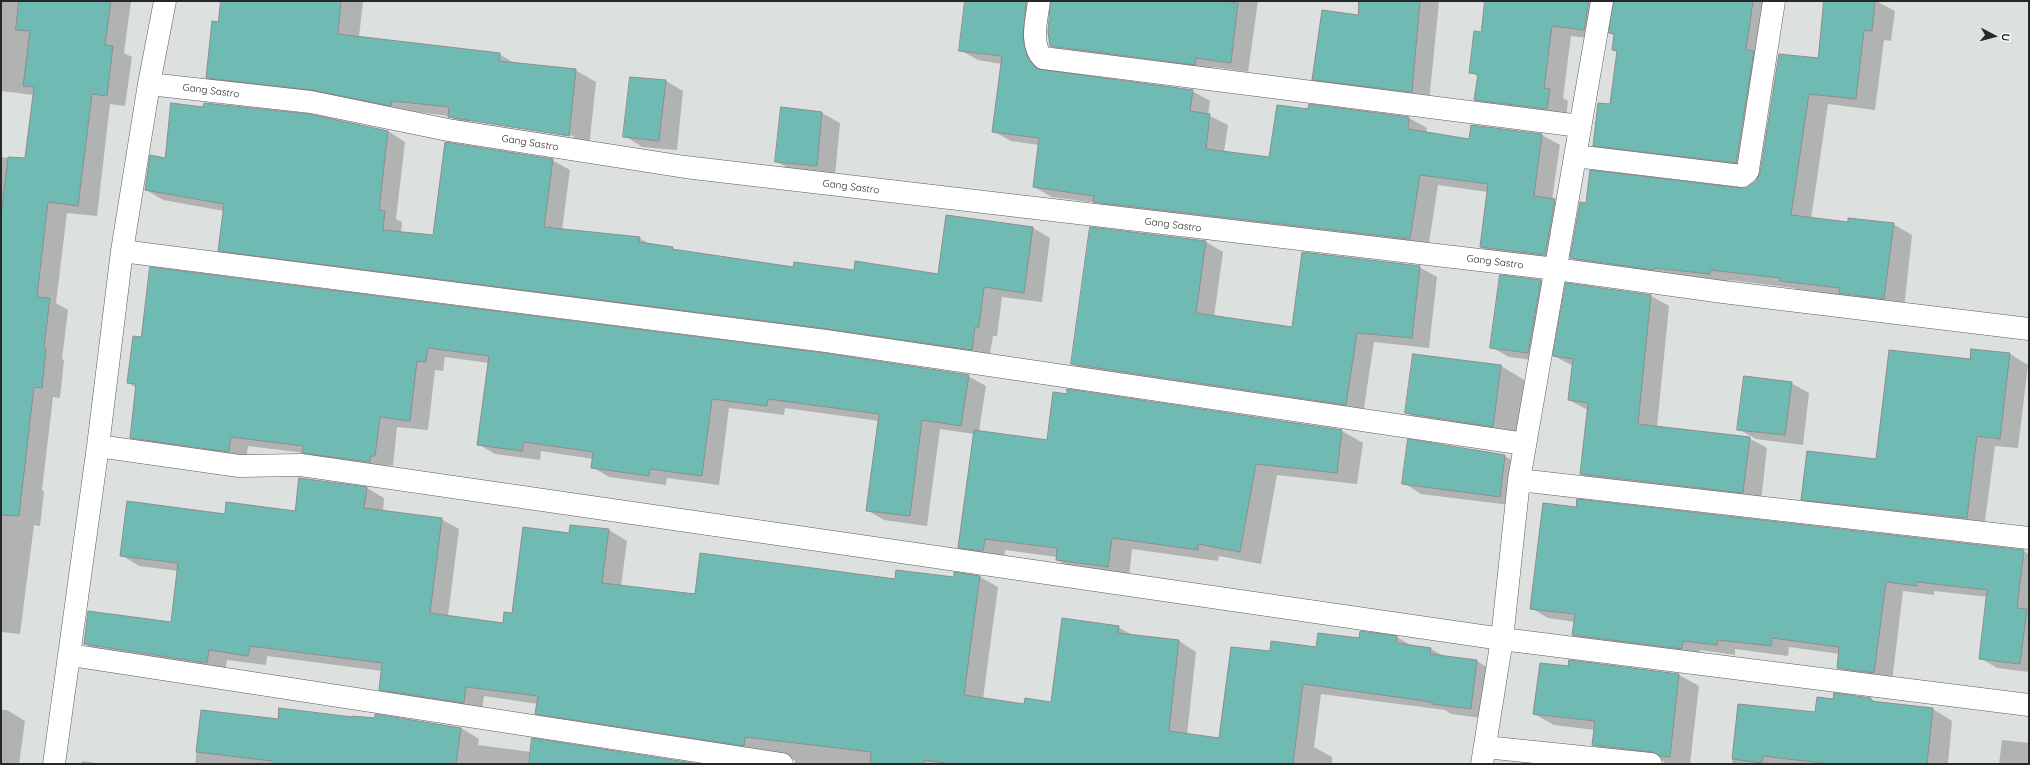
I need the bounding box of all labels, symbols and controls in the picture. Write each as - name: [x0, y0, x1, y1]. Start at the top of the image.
- north arrow: [1974, 16, 2014, 56]
- text: U: [1999, 33, 2013, 42]
- street label: Gang Sastro: [182, 82, 240, 100]
- street label: Gang Sastro: [501, 133, 559, 153]
- street label: Gang Sastro: [822, 178, 880, 196]
- street label: Gang Sastro: [1144, 216, 1202, 234]
- street label: Gang Sastro: [1466, 253, 1524, 271]

